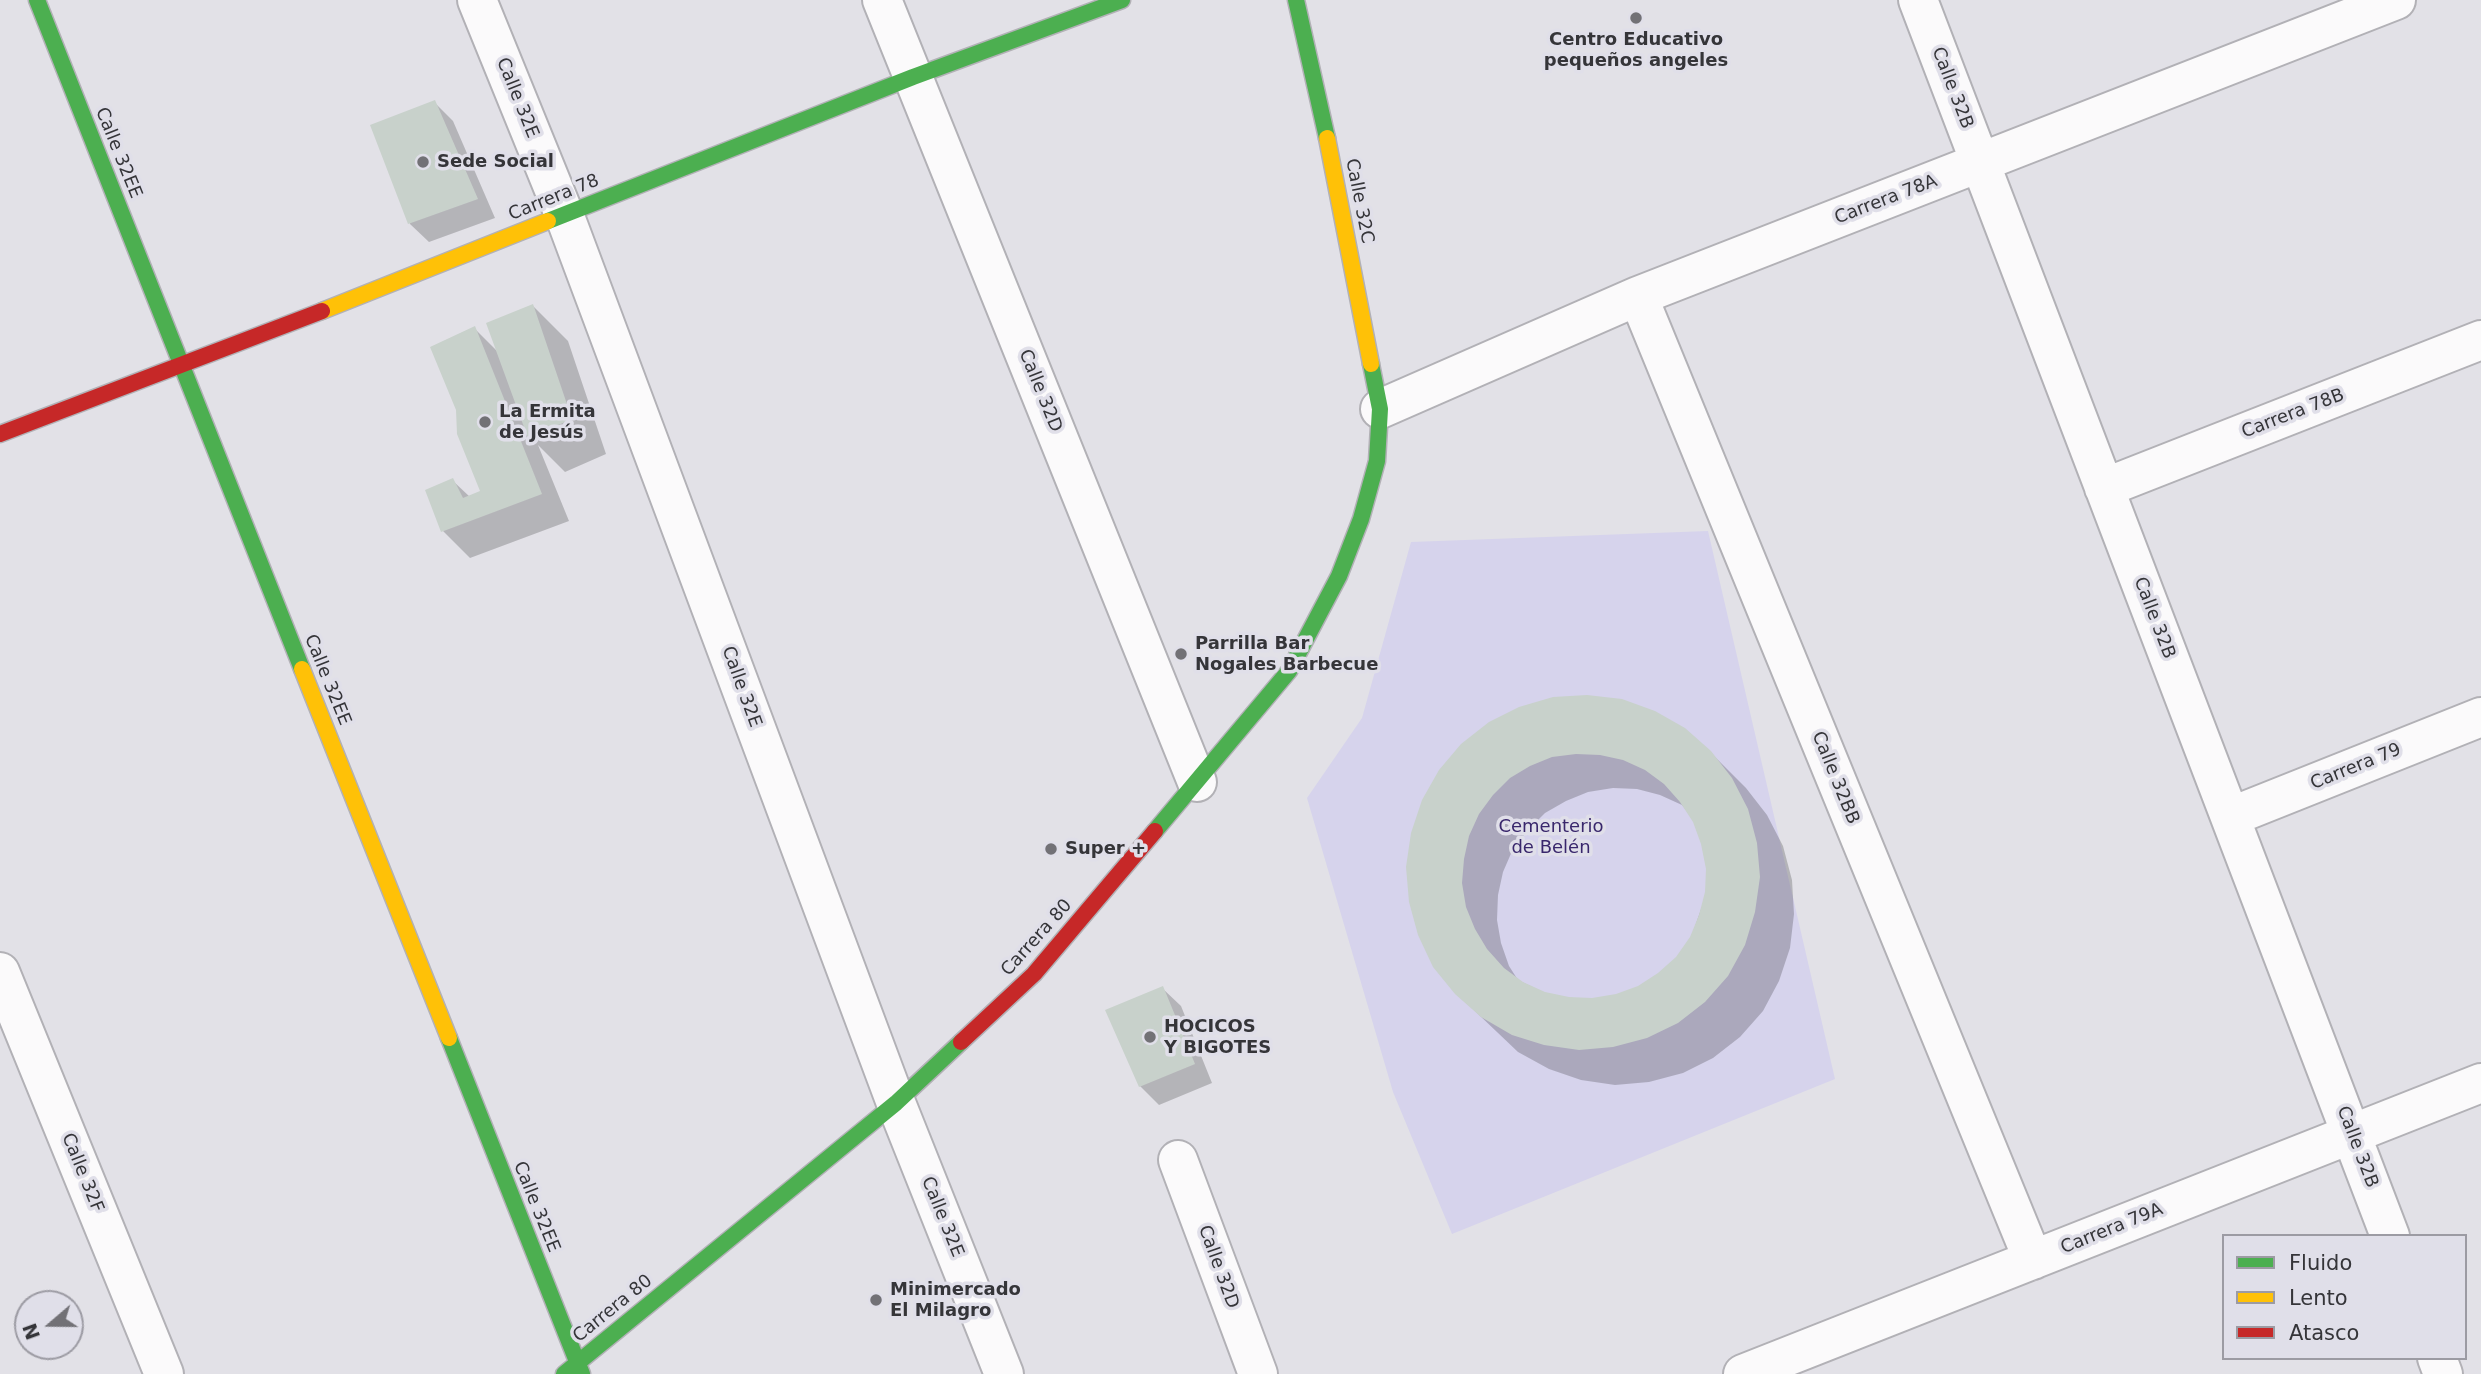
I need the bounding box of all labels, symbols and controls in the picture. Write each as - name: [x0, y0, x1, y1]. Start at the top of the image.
- marker: Centro Educativo pequeños angeles: [1628, 10, 1644, 26]
- place label: Centro Educativo pequeños angeles: [1544, 29, 1728, 72]
- street label: Calle 32B: [1927, 44, 1977, 132]
- street label: Calle 32E: [491, 55, 543, 141]
- street label: Calle 32EE: [90, 104, 146, 202]
- place label: Sede Social: [437, 151, 554, 173]
- marker: Sede Social: [415, 154, 431, 170]
- street label: Calle 32C: [1340, 157, 1378, 245]
- street label: Carrera 78: [506, 170, 602, 226]
- street label: Carrera 78A: [1832, 171, 1940, 229]
- street label: Calle 32D: [1014, 347, 1066, 435]
- street label: Carrera 78B: [2239, 385, 2347, 443]
- place label: La Ermita de Jesús: [499, 401, 596, 444]
- marker: La Ermita de Jesús: [477, 414, 493, 430]
- street label: Calle 32B: [2129, 574, 2179, 662]
- street label: Calle 32EE: [299, 631, 355, 729]
- place label: Parrilla Bar Nogales Barbecue: [1195, 633, 1378, 676]
- street label: Calle 32E: [716, 644, 766, 730]
- marker: Parrilla Bar Nogales Barbecue: [1173, 646, 1189, 662]
- street label: Calle 32BB: [1807, 729, 1863, 827]
- street label: Carrera 79: [2308, 739, 2404, 795]
- park label: Cementerio de Belén: [1498, 816, 1604, 858]
- place label: Super +: [1065, 838, 1146, 860]
- marker: Super +: [1043, 841, 1059, 857]
- street label: Carrera 80: [997, 895, 1077, 981]
- place label: HOCICOS Y BIGOTES: [1164, 1016, 1271, 1058]
- marker: HOCICOS Y BIGOTES: [1142, 1029, 1158, 1045]
- street label: Calle 32B: [2332, 1103, 2382, 1191]
- street label: Calle 32F: [56, 1130, 108, 1216]
- street label: Calle 32EE: [508, 1158, 564, 1256]
- street label: Calle 32E: [916, 1174, 968, 1260]
- street label: Carrera 79A: [2058, 1199, 2166, 1259]
- street label: Calle 32D: [1193, 1222, 1243, 1312]
- legend: [2222, 1234, 2467, 1360]
- text: Fluido: [2289, 1251, 2352, 1275]
- street label: Carrera 80: [569, 1270, 657, 1348]
- place label: Minimercado El Milagro: [890, 1279, 1021, 1322]
- text: Lento: [2289, 1286, 2348, 1310]
- north arrow: [14, 1290, 84, 1360]
- marker: Minimercado El Milagro: [868, 1292, 884, 1308]
- text: N: [18, 1320, 44, 1343]
- text: Atasco: [2289, 1321, 2359, 1345]

